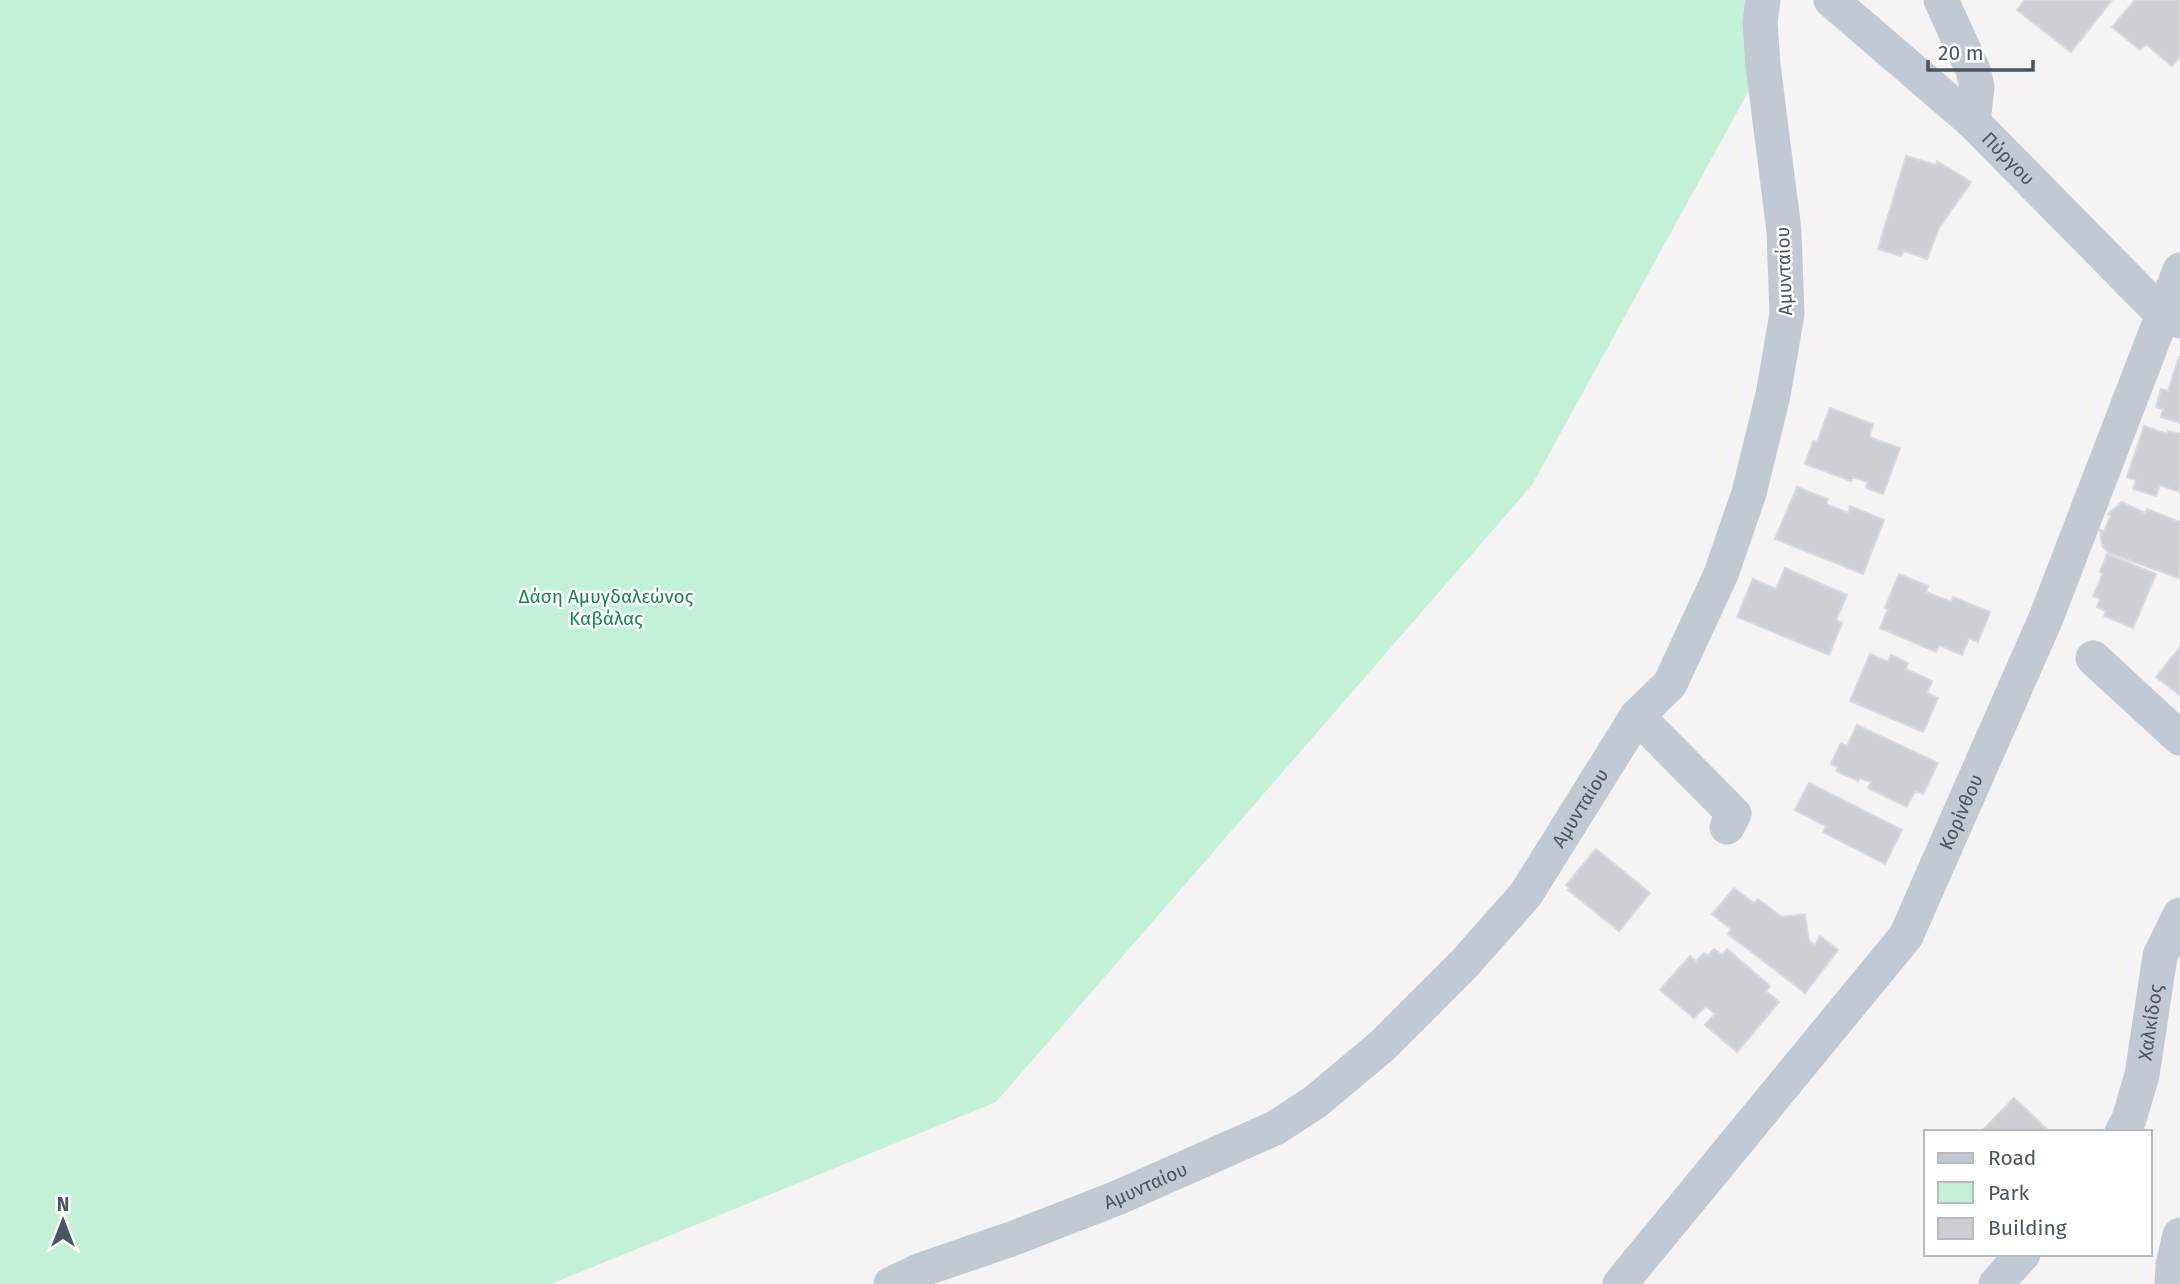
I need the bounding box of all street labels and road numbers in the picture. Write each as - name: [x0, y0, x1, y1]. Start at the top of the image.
- street label: Πύργου: [1977, 127, 2040, 190]
- street label: Αμυνταίου: [1771, 226, 1797, 316]
- street label: Αμυνταίου: [1547, 764, 1613, 851]
- street label: Κορίνθου: [1934, 770, 1987, 853]
- street label: Χαλκίδος: [2133, 982, 2167, 1062]
- street label: Αμυνταίου: [1100, 1157, 1191, 1214]

